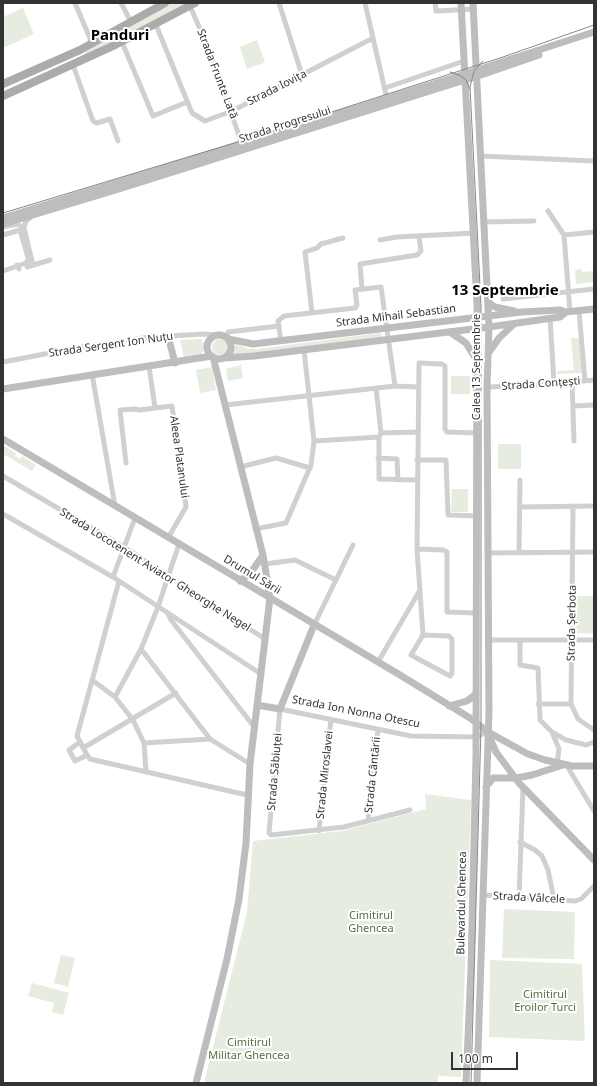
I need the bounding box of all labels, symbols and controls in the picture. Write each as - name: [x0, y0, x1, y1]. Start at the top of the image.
- district label: Panduri: [91, 27, 149, 45]
- street label: Strada Frunte Lată: [194, 27, 240, 121]
- street label: Strada Iovița: [245, 67, 309, 109]
- street label: Strada Progresului: [237, 104, 333, 146]
- district label: 13 Septembrie: [451, 282, 559, 300]
- street label: Strada Mihail Sebastian: [335, 302, 457, 330]
- street label: Calea 13 Septembrie: [470, 314, 484, 420]
- street label: Strada Sergent Ion Nuțu: [48, 330, 174, 360]
- street label: Strada Conțești: [501, 375, 581, 393]
- street label: Aleea Platanului: [167, 415, 191, 499]
- street label: Strada Locotenent Aviator Gheorghe Negel: [57, 506, 253, 634]
- street label: Drumul Sării: [221, 553, 283, 597]
- street label: Strada Șerbota: [565, 585, 579, 661]
- street label: Strada Ion Nonna Otescu: [291, 693, 421, 731]
- street label: Strada Miroslavei: [314, 730, 336, 820]
- street label: Strada Săbiuței: [265, 733, 285, 811]
- street label: Strada Cântării: [362, 736, 384, 814]
- street label: Bulevardul Ghencea: [454, 851, 470, 955]
- street label: Strada Vâlcele: [493, 890, 565, 906]
- park label: Cimitirul Ghencea: [348, 909, 394, 935]
- park label: Cimitirul Eroilor Turci: [514, 988, 576, 1014]
- park label: Cimitirul Militar Ghencea: [208, 1036, 290, 1062]
- scale bar: [453, 1044, 520, 1070]
- text: 100 m: [458, 1050, 493, 1067]

